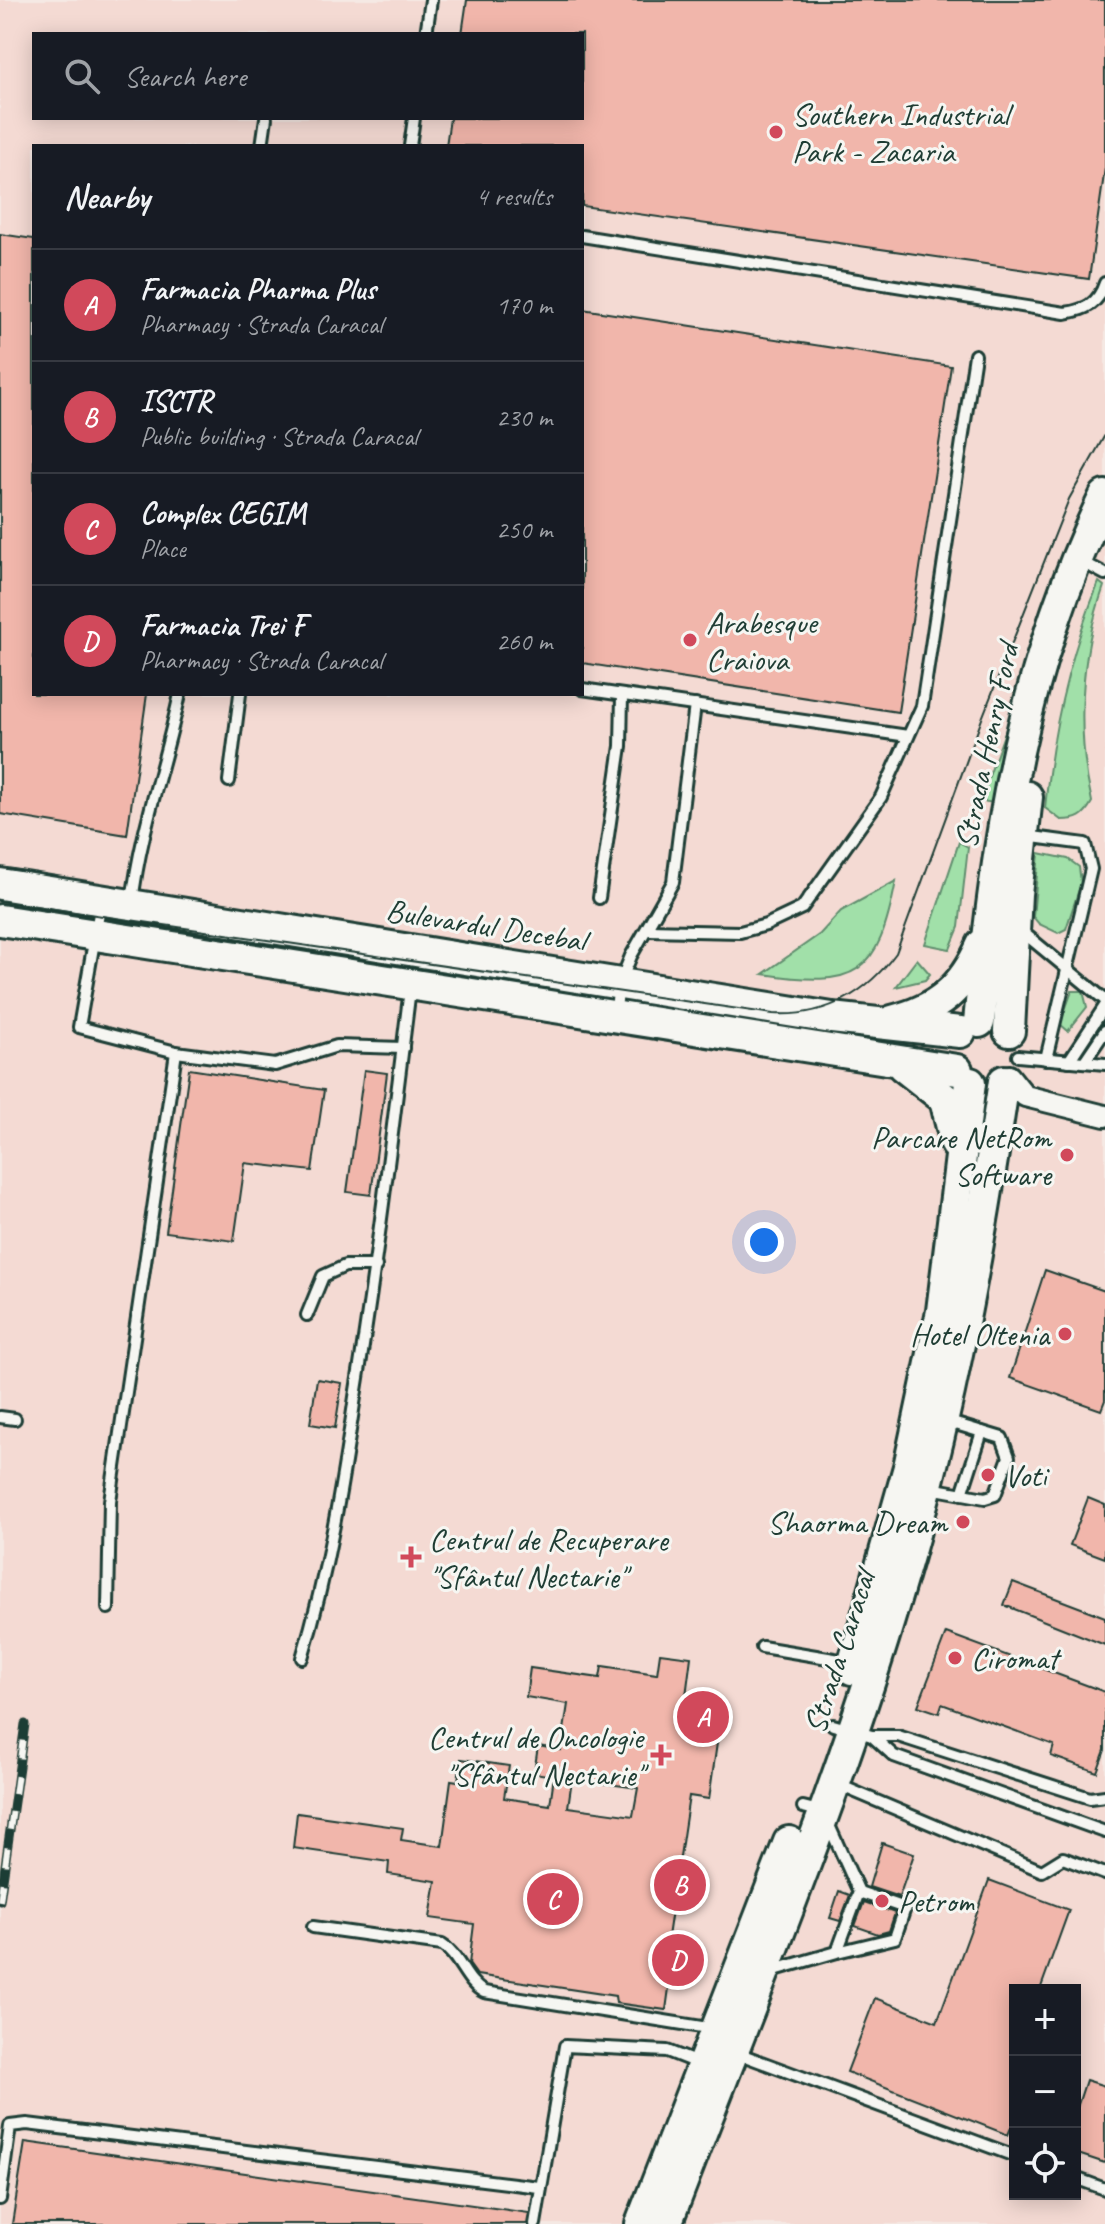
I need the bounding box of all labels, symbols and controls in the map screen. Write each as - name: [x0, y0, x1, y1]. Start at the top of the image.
- search box: [32, 32, 584, 120]
- icon: search: [60, 54, 104, 98]
- text: Search here: [124, 57, 246, 95]
- place label: Southern Industrial Park - Zacaria: [792, 94, 1014, 172]
- marker: Southern Industrial Park - Zacaria: [767, 123, 785, 141]
- text: Nearby: [64, 175, 150, 218]
- text: 4 results: [476, 180, 552, 213]
- text: Farmacia Pharma Plus: [140, 270, 376, 308]
- text: A: [83, 289, 97, 322]
- text: 170 m: [496, 289, 552, 322]
- text: Pharmacy · Strada Caracal: [140, 308, 383, 341]
- text: ISCTR: [140, 382, 212, 420]
- text: B: [83, 401, 97, 434]
- text: 230 m: [496, 401, 552, 434]
- text: Public building · Strada Caracal: [140, 420, 418, 453]
- text: Complex CEGIM: [140, 494, 306, 532]
- text: C: [84, 513, 96, 546]
- text: 250 m: [496, 513, 552, 546]
- text: Place: [140, 532, 186, 565]
- place label: Arabesque Craiova: [706, 602, 819, 680]
- text: Farmacia Trei F: [140, 606, 305, 644]
- text: D: [82, 625, 98, 658]
- text: 260 m: [496, 625, 552, 658]
- marker: Arabesque Craiova: [681, 631, 699, 649]
- street label: Strada Henry Ford: [945, 635, 1029, 852]
- text: Pharmacy · Strada Caracal: [140, 644, 383, 677]
- street label: Bulevardul Decebal: [383, 890, 594, 962]
- place label: Parcare NetRom Software: [871, 1117, 1054, 1195]
- marker: Parcare NetRom Software: [1058, 1146, 1076, 1164]
- your location: [744, 1222, 784, 1262]
- place label: Hotel Oltenia: [910, 1314, 1051, 1355]
- marker: Hotel Oltenia: [1056, 1325, 1074, 1343]
- place label: Voti: [1004, 1455, 1051, 1496]
- marker: Voti: [979, 1466, 997, 1484]
- place label: Shaorma Dream: [767, 1502, 949, 1543]
- marker: Shaorma Dream: [954, 1513, 972, 1531]
- place label: Centrul de Recuperare "Sfântul Nectarie": [429, 1519, 670, 1597]
- marker: Centrul de Recuperare "Sfântul Nectarie": [400, 1546, 422, 1568]
- street label: Strada Caracal: [794, 1560, 887, 1739]
- place label: Ciromat: [971, 1638, 1063, 1679]
- marker: Ciromat: [946, 1649, 964, 1667]
- pin: A: [677, 1687, 729, 1747]
- place label: Centrul de Oncologie "Sfântul Nectarie": [428, 1717, 649, 1795]
- marker: Centrul de Oncologie "Sfântul Nectarie": [650, 1744, 672, 1766]
- pin: B: [654, 1855, 706, 1915]
- pin: C: [527, 1869, 579, 1929]
- place label: Petrom: [898, 1881, 975, 1922]
- marker: Petrom: [873, 1892, 891, 1910]
- pin: D: [652, 1930, 704, 1990]
- map controls: [1009, 1984, 1081, 2200]
- button: +: [1009, 1984, 1081, 2056]
- button: −: [1009, 2056, 1081, 2128]
- button: locate: [1009, 2128, 1081, 2200]

